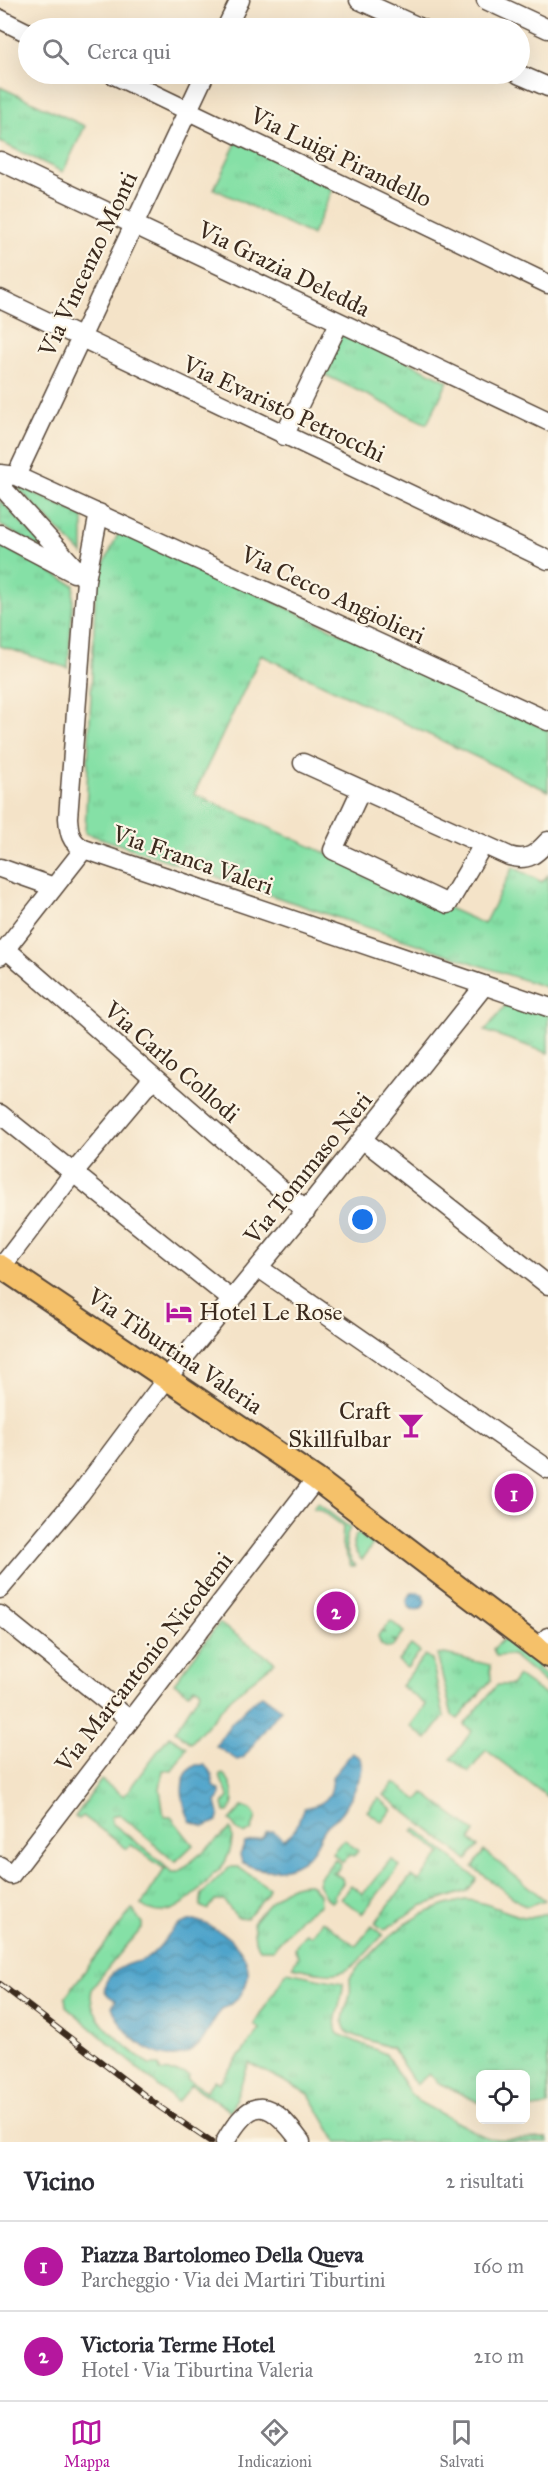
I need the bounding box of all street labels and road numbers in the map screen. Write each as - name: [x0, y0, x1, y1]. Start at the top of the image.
- street label: Via Luigi Pirandello: [244, 100, 437, 214]
- street label: Via Vincenzo Monti: [31, 166, 144, 362]
- street label: Via Grazia Deledda: [192, 214, 376, 324]
- street label: Via Evaristo Petrocchi: [177, 348, 390, 469]
- street label: Via Cecco Angiolieri: [235, 539, 430, 651]
- street label: Via Franca Valeri: [108, 818, 278, 902]
- street label: Via Carlo Collodi: [97, 994, 246, 1129]
- street label: Via Tommaso Neri: [237, 1085, 379, 1251]
- street label: Via Tiburtina Valeria: [81, 1281, 269, 1421]
- street label: Via Marcantonio Nicodemi: [48, 1546, 240, 1779]

